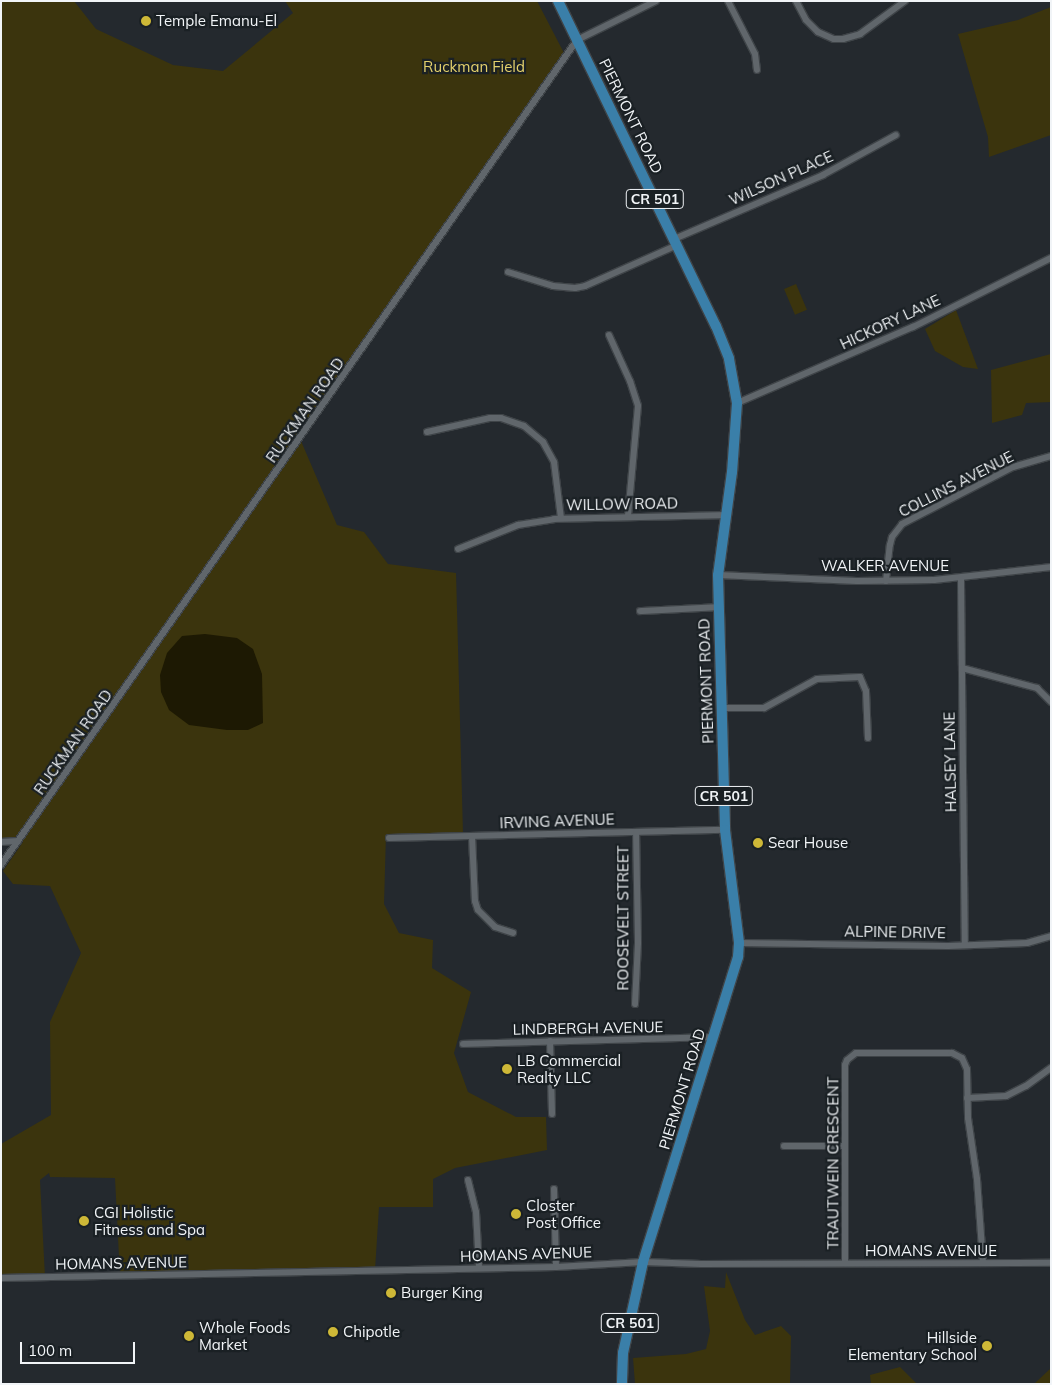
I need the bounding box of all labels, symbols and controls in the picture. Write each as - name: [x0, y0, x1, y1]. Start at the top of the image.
- place label: Temple Emanu-El: [156, 12, 277, 30]
- marker: Temple Emanu-El: [140, 15, 152, 27]
- street label: PIERMONT ROAD: [595, 56, 667, 176]
- park label: Ruckman Field: [423, 58, 525, 76]
- street label: WILSON PLACE: [726, 147, 836, 209]
- road number: CR 501: [625, 188, 685, 210]
- street label: HICKORY LANE: [837, 291, 943, 353]
- street label: RUCKMAN ROAD: [262, 354, 348, 466]
- street label: COLLINS AVENUE: [895, 447, 1017, 521]
- street label: WILLOW ROAD: [566, 494, 678, 514]
- street label: WALKER AVENUE: [821, 557, 949, 575]
- street label: PIERMONT ROAD: [695, 618, 717, 744]
- street label: RUCKMAN ROAD: [30, 686, 116, 798]
- street label: HALSEY LANE: [940, 712, 960, 812]
- road number: CR 501: [694, 784, 754, 808]
- street label: IRVING AVENUE: [499, 810, 615, 832]
- place label: Sear House: [768, 834, 848, 852]
- marker: Sear House: [752, 837, 764, 849]
- street label: ROOSEVELT STREET: [614, 845, 632, 991]
- street label: ALPINE DRIVE: [844, 922, 946, 942]
- street label: LINDBERGH AVENUE: [513, 1018, 663, 1038]
- street label: PIERMONT ROAD: [655, 1026, 709, 1152]
- place label: LB Commercial Realty LLC: [517, 1051, 621, 1086]
- marker: LB Commercial Realty LLC: [501, 1063, 513, 1075]
- street label: TRAUTWEIN CRESCENT: [824, 1077, 842, 1249]
- place label: Closter Post Office: [526, 1196, 601, 1231]
- place label: CGI Holistic Fitness and Spa: [94, 1203, 205, 1238]
- marker: Closter Post Office: [510, 1208, 522, 1220]
- marker: CGI Holistic Fitness and Spa: [78, 1215, 90, 1227]
- street label: HOMANS AVENUE: [865, 1242, 997, 1260]
- street label: HOMANS AVENUE: [460, 1243, 592, 1265]
- street label: HOMANS AVENUE: [55, 1253, 187, 1273]
- place label: Burger King: [401, 1284, 483, 1302]
- marker: Burger King: [385, 1287, 397, 1299]
- road number: CR 501: [600, 1312, 660, 1335]
- place label: Whole Foods Market: [199, 1318, 290, 1353]
- place label: Chipotle: [343, 1323, 400, 1341]
- marker: Chipotle: [327, 1326, 339, 1338]
- place label: Hillside Elementary School: [848, 1328, 977, 1363]
- marker: Whole Foods Market: [183, 1330, 195, 1342]
- scale bar: [22, 1332, 138, 1364]
- marker: Hillside Elementary School: [981, 1340, 993, 1352]
- text: 100 m: [28, 1341, 72, 1360]

